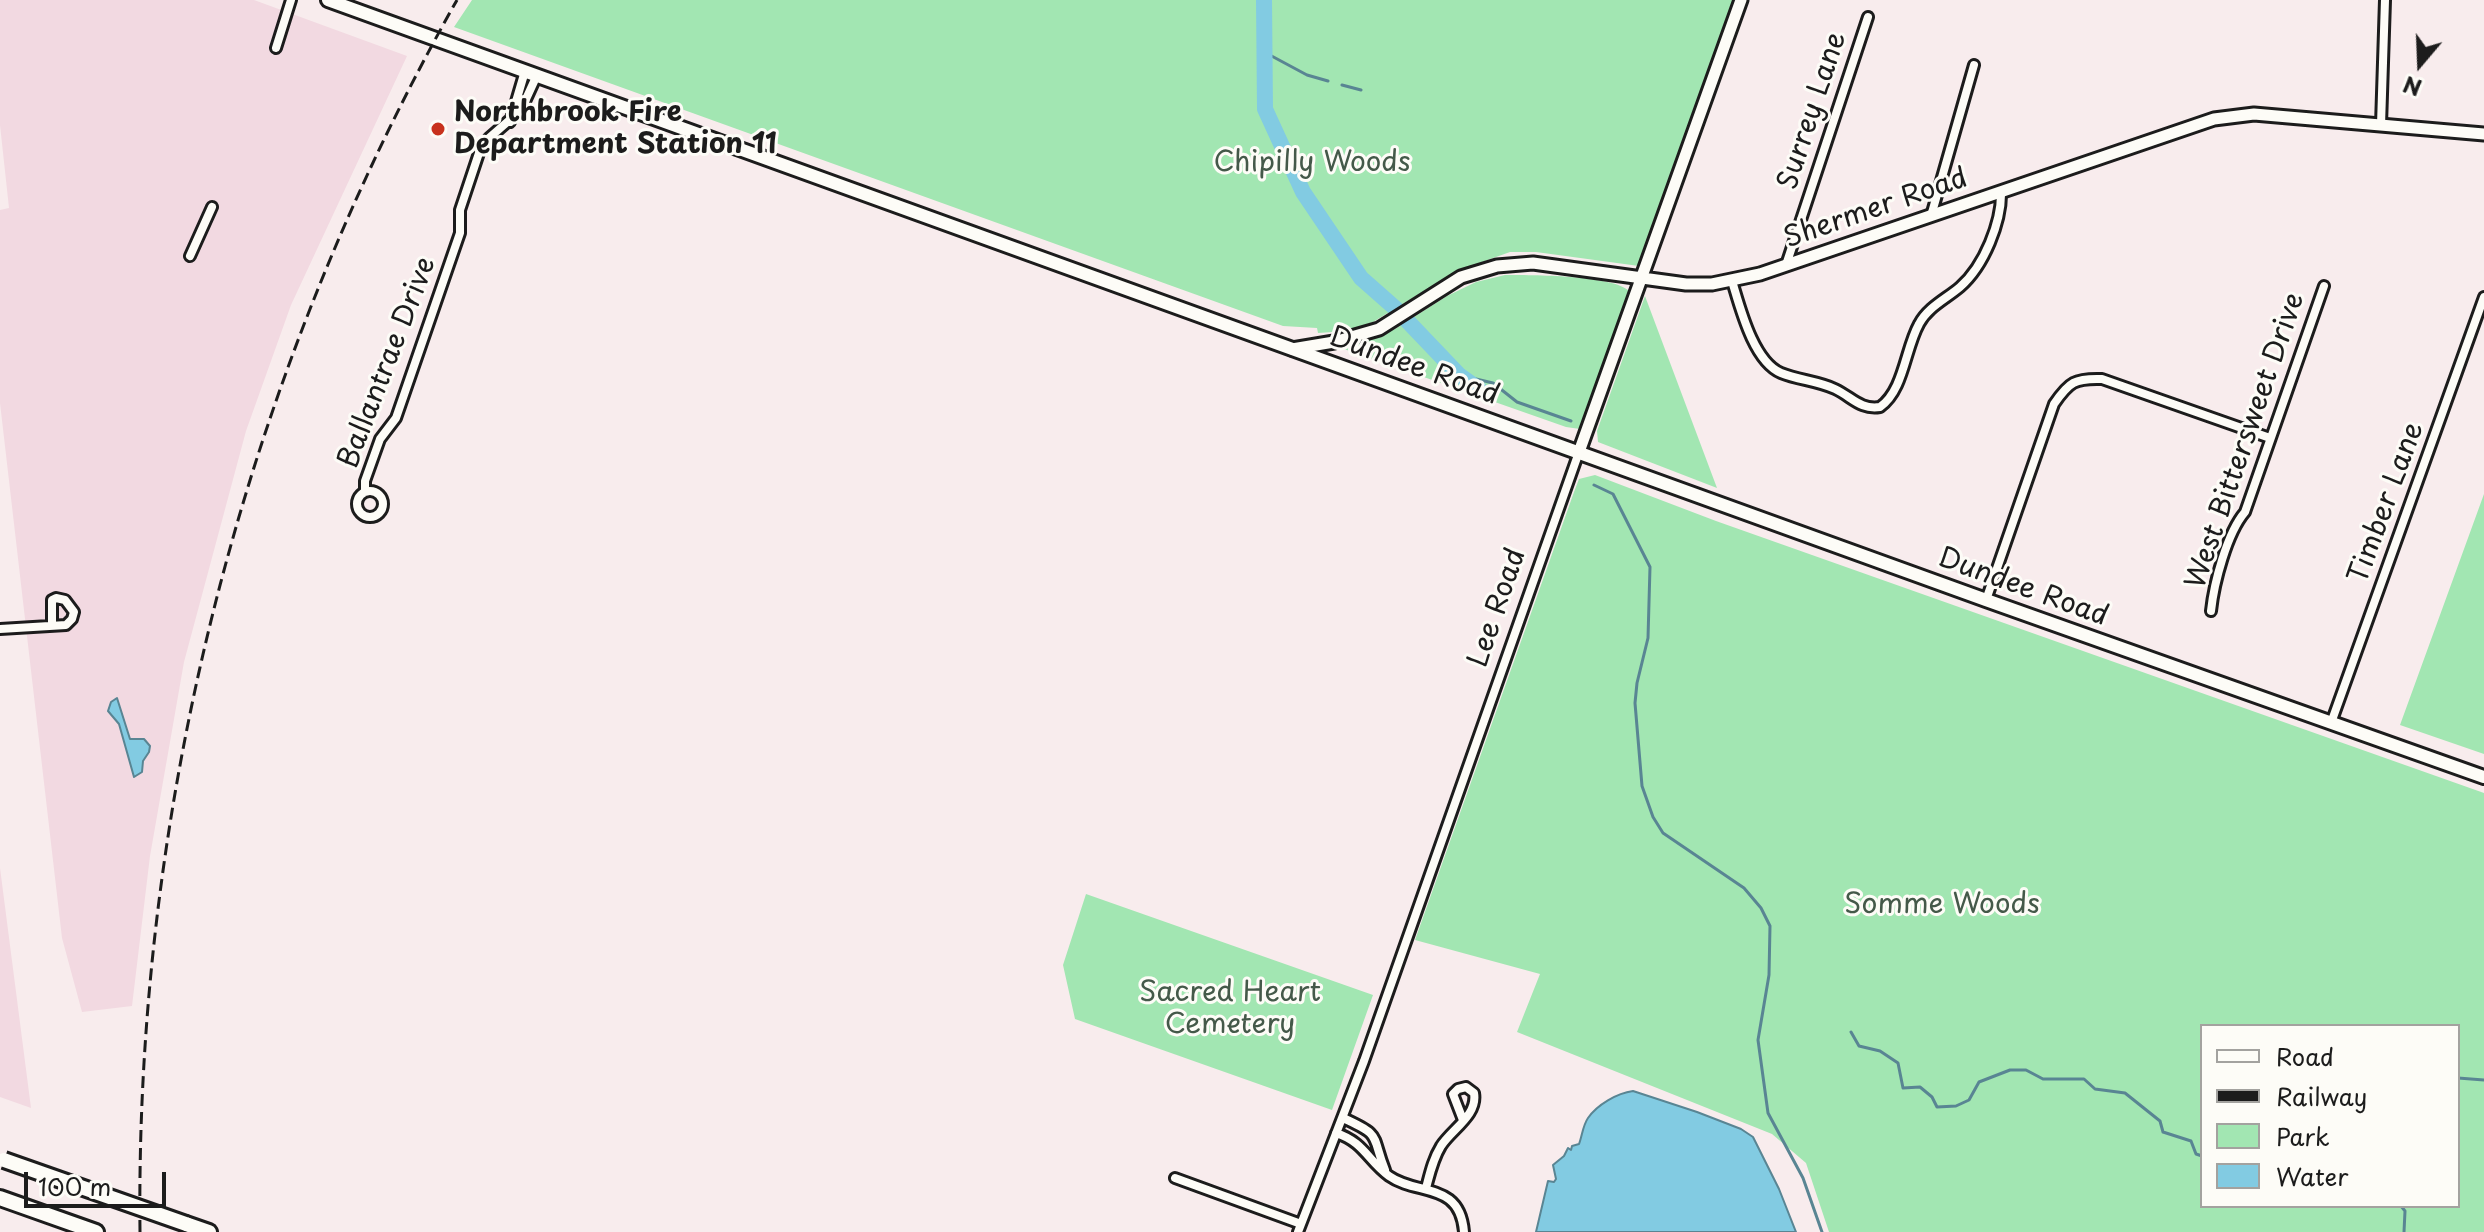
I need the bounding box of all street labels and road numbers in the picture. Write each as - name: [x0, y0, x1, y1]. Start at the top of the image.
- street label: Surrey Lane: [1772, 28, 1854, 194]
- street label: Shermer Road: [1780, 162, 1972, 256]
- street label: Ballantrae Drive: [332, 253, 444, 473]
- street label: West Bittersweet Drive: [2180, 289, 2312, 593]
- street label: Dundee Road: [1325, 321, 1503, 413]
- street label: Timber Lane: [2342, 418, 2432, 588]
- street label: Dundee Road: [1934, 542, 2112, 634]
- street label: Lee Road: [1462, 544, 1534, 672]

